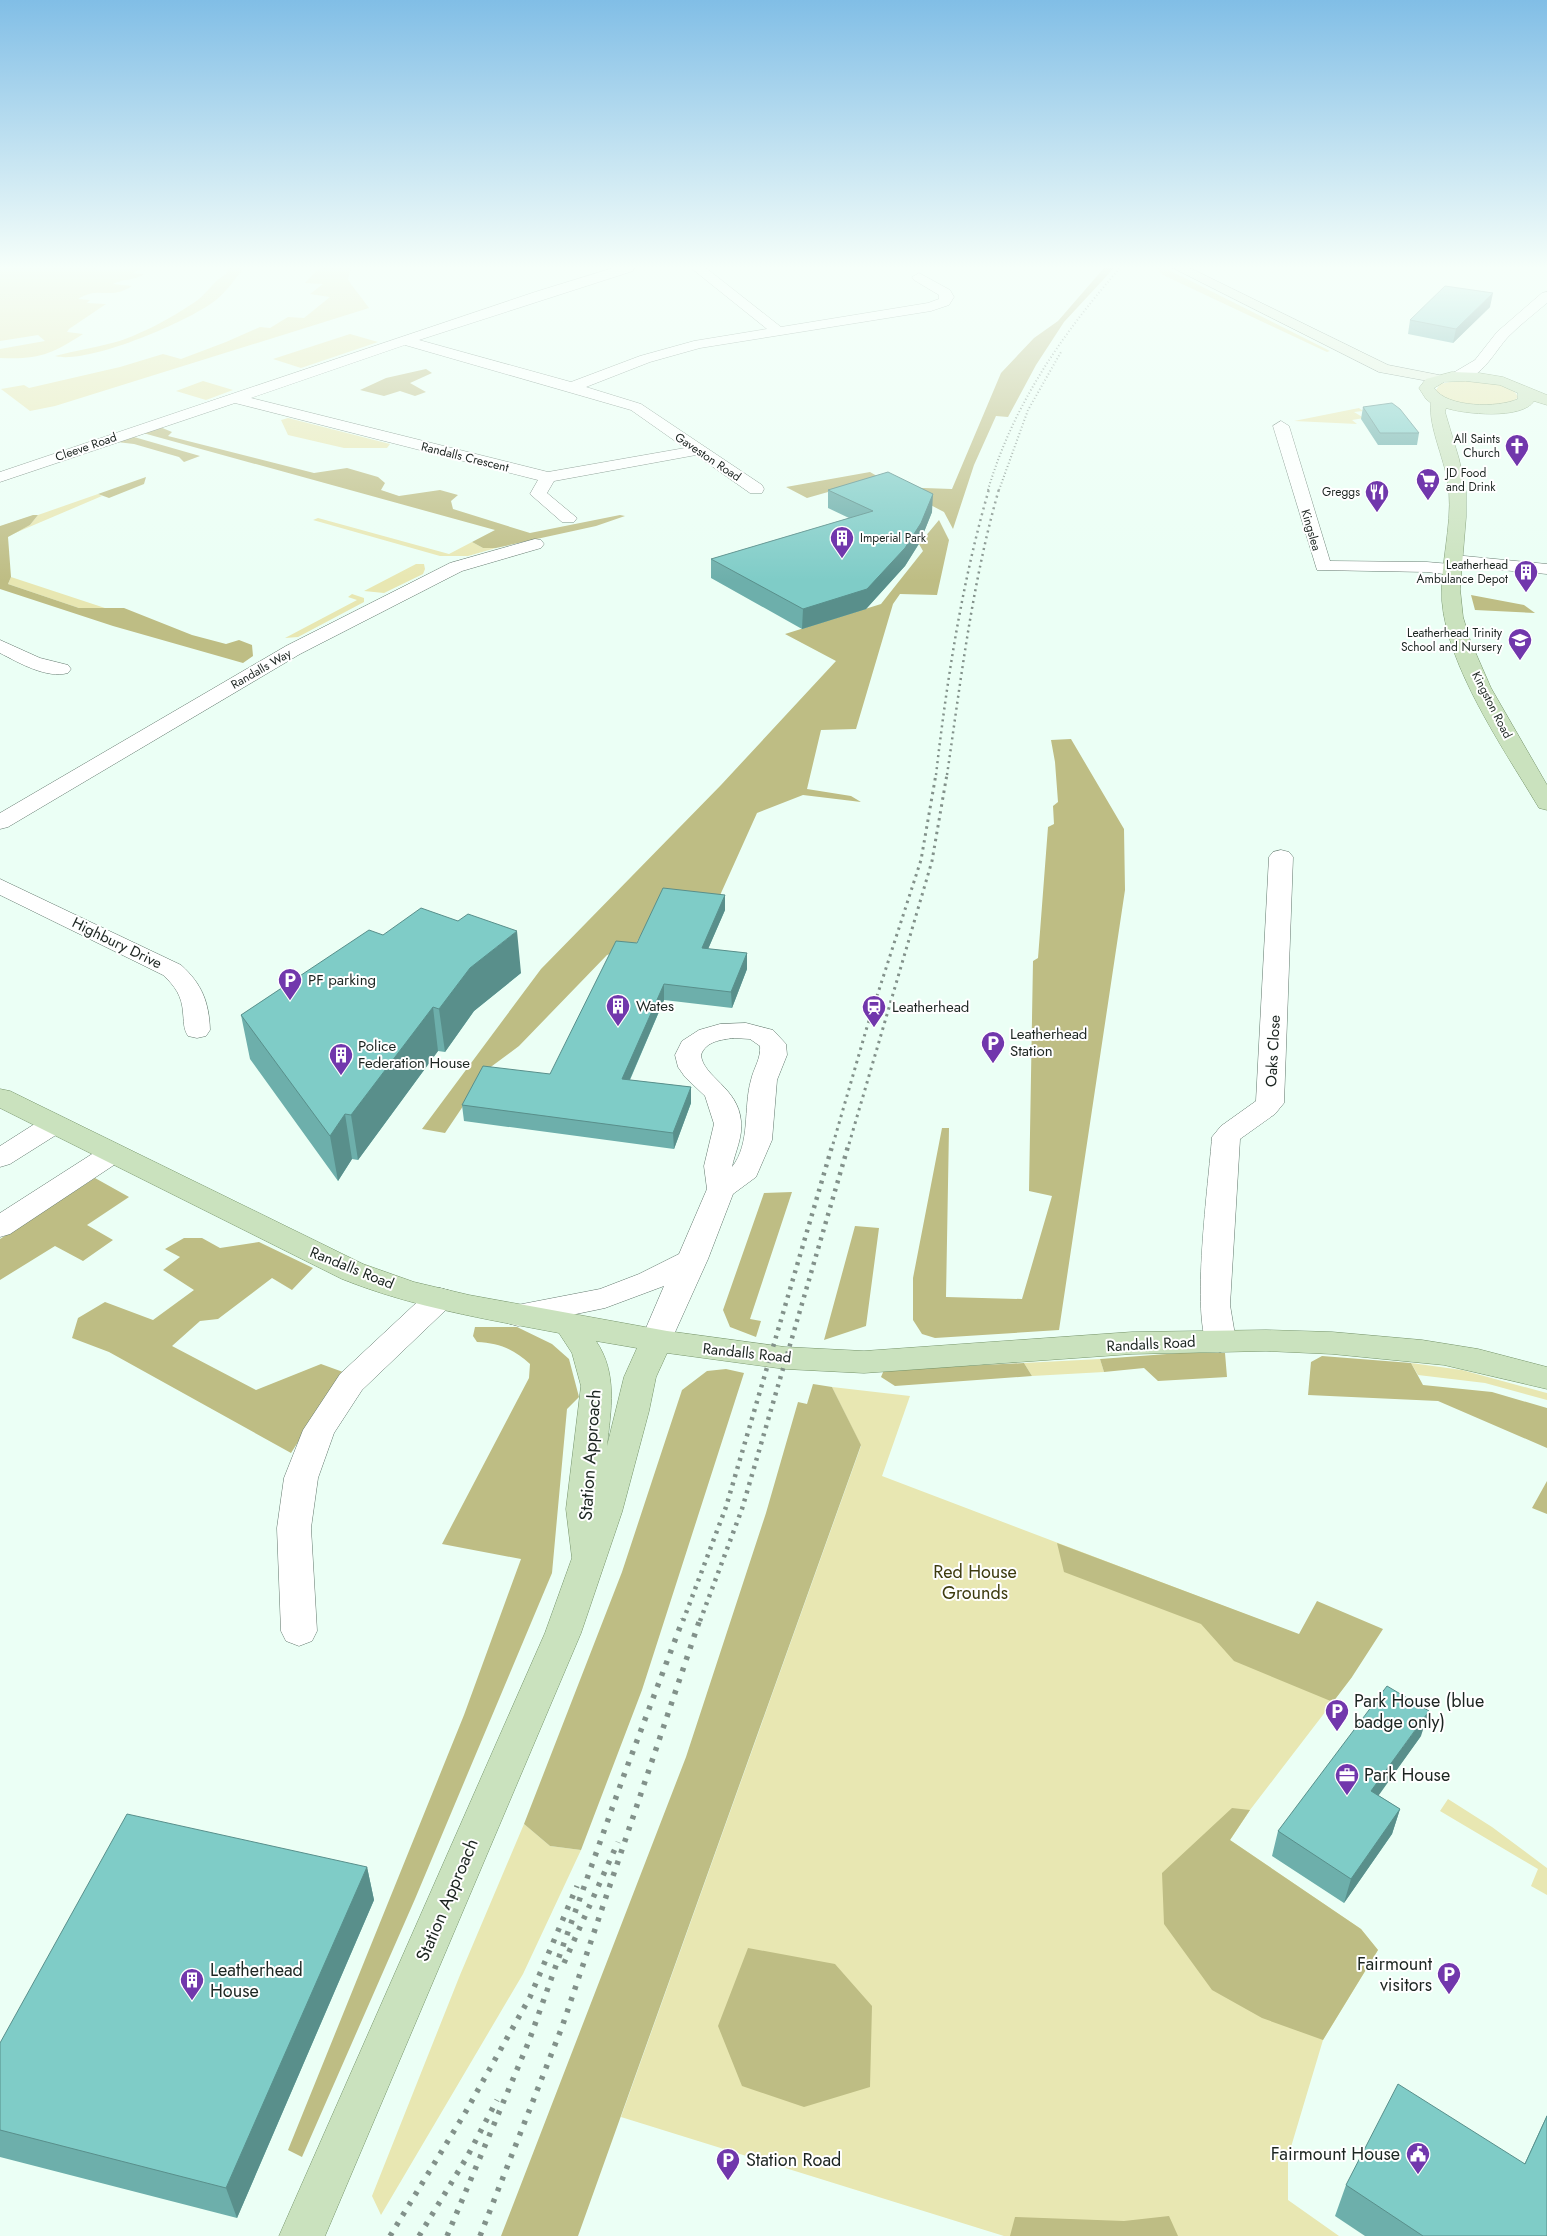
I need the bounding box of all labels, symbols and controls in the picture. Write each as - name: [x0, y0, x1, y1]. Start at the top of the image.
- street label: Cleeve Road: [53, 428, 119, 466]
- street label: Gaveston Road: [671, 428, 745, 486]
- place label: All Saints Church: [1453, 430, 1500, 462]
- church icon: All Saints Church: [1504, 433, 1530, 467]
- street label: Randalls Crescent: [419, 437, 511, 477]
- place label: JD Food and Drink: [1444, 464, 1496, 496]
- supermarket icon: JD Food and Drink: [1415, 467, 1441, 501]
- restaurant icon: Greggs: [1364, 479, 1390, 513]
- place label: Greggs: [1322, 483, 1360, 501]
- street label: Kingslea: [1296, 507, 1326, 553]
- building icon: Imperial Park: [829, 525, 855, 559]
- place label: Imperial Park: [860, 529, 927, 547]
- place label: Leatherhead Ambulance Depot: [1417, 556, 1508, 588]
- building icon: Leatherhead Ambulance Depot: [1513, 559, 1539, 593]
- place label: Leatherhead Trinity School and Nursery: [1401, 624, 1503, 656]
- school or university icon: Leatherhead Trinity School and Nursery: [1507, 627, 1533, 661]
- street label: Randalls Way: [227, 644, 295, 694]
- street label: Kingston Road: [1467, 668, 1517, 742]
- street label: Highbury Drive: [68, 912, 166, 974]
- parking icon: PF parking: [277, 967, 303, 1001]
- place label: PF parking: [308, 969, 376, 991]
- building icon: Wates: [605, 993, 631, 1027]
- station icon: Leatherhead: [861, 994, 887, 1028]
- place label: Wates: [636, 995, 674, 1017]
- place label: Leatherhead: [892, 996, 969, 1018]
- street label: Oaks Close: [1260, 1014, 1286, 1087]
- place label: Leatherhead Station: [1010, 1023, 1087, 1062]
- parking icon: Leatherhead Station: [980, 1030, 1006, 1064]
- place label: Police Federation House: [358, 1035, 470, 1074]
- building icon: Police Federation House: [328, 1042, 354, 1076]
- street label: Randalls Road: [307, 1241, 397, 1295]
- street label: Randalls Road: [1106, 1331, 1196, 1357]
- street label: Randalls Road: [702, 1337, 792, 1369]
- street label: Station Approach: [572, 1389, 608, 1521]
- park label: Red House Grounds: [933, 1559, 1017, 1606]
- place label: Park House (blue badge only): [1354, 1688, 1484, 1735]
- parking icon: Park House (blue badge only): [1324, 1698, 1350, 1732]
- office icon: Park House: [1334, 1762, 1360, 1796]
- place label: Park House: [1364, 1762, 1450, 1788]
- street label: Station Approach: [409, 1834, 485, 1966]
- place label: Fairmount visitors: [1357, 1951, 1433, 1998]
- place label: Leatherhead House: [210, 1957, 303, 2004]
- parking icon: Fairmount visitors: [1436, 1961, 1462, 1995]
- building icon: Leatherhead House: [179, 1967, 205, 2001]
- place label: Fairmount House: [1271, 2141, 1400, 2167]
- public building icon: Fairmount House: [1405, 2141, 1431, 2175]
- parking icon: Station Road: [715, 2147, 741, 2181]
- place label: Station Road: [746, 2147, 841, 2173]

